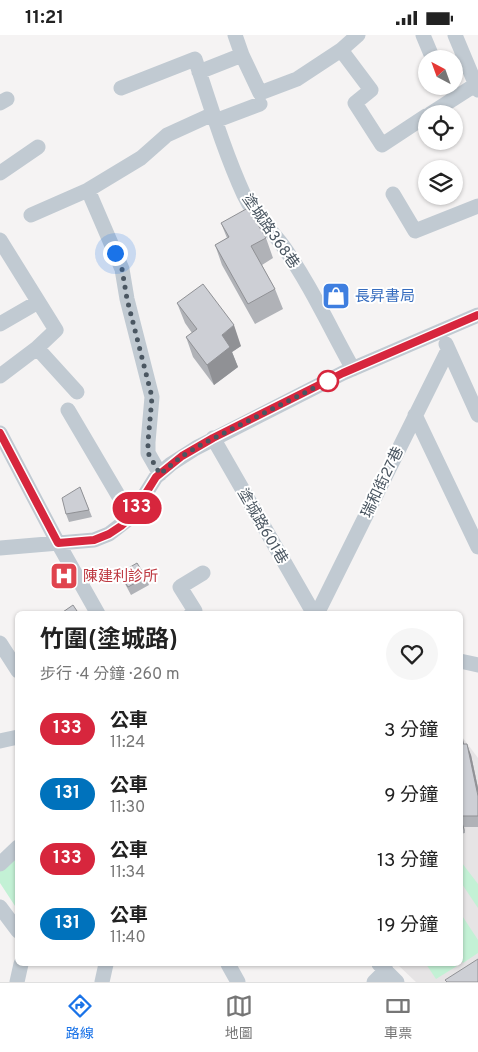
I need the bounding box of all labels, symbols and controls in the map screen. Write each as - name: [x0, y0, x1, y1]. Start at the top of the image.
- text: 11:21: [25, 6, 64, 30]
- north arrow: [418, 50, 462, 95]
- map controls: [418, 50, 463, 205]
- button: locate: [418, 105, 463, 150]
- button: layers: [418, 160, 463, 205]
- street label: 塗城路368巷: [237, 191, 303, 273]
- your location: [103, 241, 128, 266]
- shop icon: 長昇書局: [321, 281, 351, 311]
- place label: 長昇書局: [355, 288, 415, 307]
- unlabelled marker: [317, 370, 339, 392]
- street label: 瑞和街27巷: [358, 444, 409, 521]
- street label: 塗城路601巷: [232, 486, 291, 568]
- line badge: 133: [108, 492, 166, 524]
- text: 133: [123, 496, 151, 519]
- hospital icon: 陳建利診所: [49, 561, 79, 591]
- place label: 陳建利診所: [83, 568, 158, 587]
- text: 竹圍(塗城路): [40, 626, 178, 656]
- button: heart: [386, 628, 438, 680]
- text: 步行 · 4 分鐘 · 260 m: [40, 665, 180, 685]
- text: 公車: [110, 709, 148, 733]
- text: 133: [53, 717, 82, 740]
- text: 3 分鐘: [384, 719, 438, 743]
- text: 11:24: [110, 733, 145, 753]
- text: 公車: [110, 774, 148, 798]
- text: 131: [55, 782, 80, 805]
- text: 9 分鐘: [384, 784, 438, 808]
- text: 11:30: [110, 798, 145, 818]
- text: 公車: [110, 839, 148, 863]
- text: 133: [53, 847, 82, 870]
- text: 13 分鐘: [377, 849, 438, 873]
- text: 11:34: [110, 863, 145, 883]
- text: 公車: [110, 904, 148, 928]
- text: 131: [55, 912, 80, 935]
- text: 19 分鐘: [377, 914, 438, 938]
- text: 11:40: [110, 928, 146, 948]
- tab: 路線: [66, 992, 94, 1043]
- tab: 地圖: [225, 992, 253, 1043]
- tab: 車票: [384, 992, 412, 1043]

